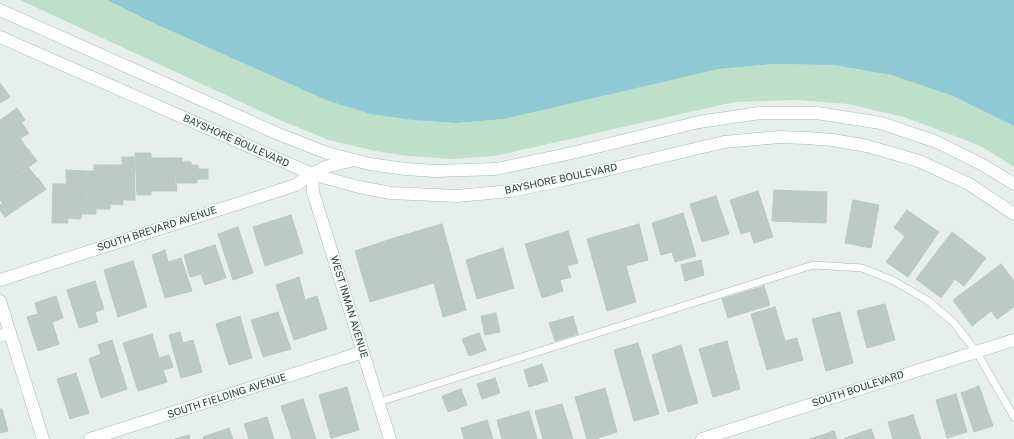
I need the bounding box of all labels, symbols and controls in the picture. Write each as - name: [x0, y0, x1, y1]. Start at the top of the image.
- street label: BAYSHORE BOULEVARD: [181, 112, 291, 170]
- street label: BAYSHORE BOULEVARD: [504, 161, 618, 197]
- street label: SOUTH BREVARD AVENUE: [96, 204, 218, 254]
- street label: WEST INMAN AVENUE: [328, 254, 370, 360]
- street label: SOUTH BOULEVARD: [810, 368, 906, 410]
- street label: SOUTH FIELDING AVENUE: [166, 371, 288, 421]

